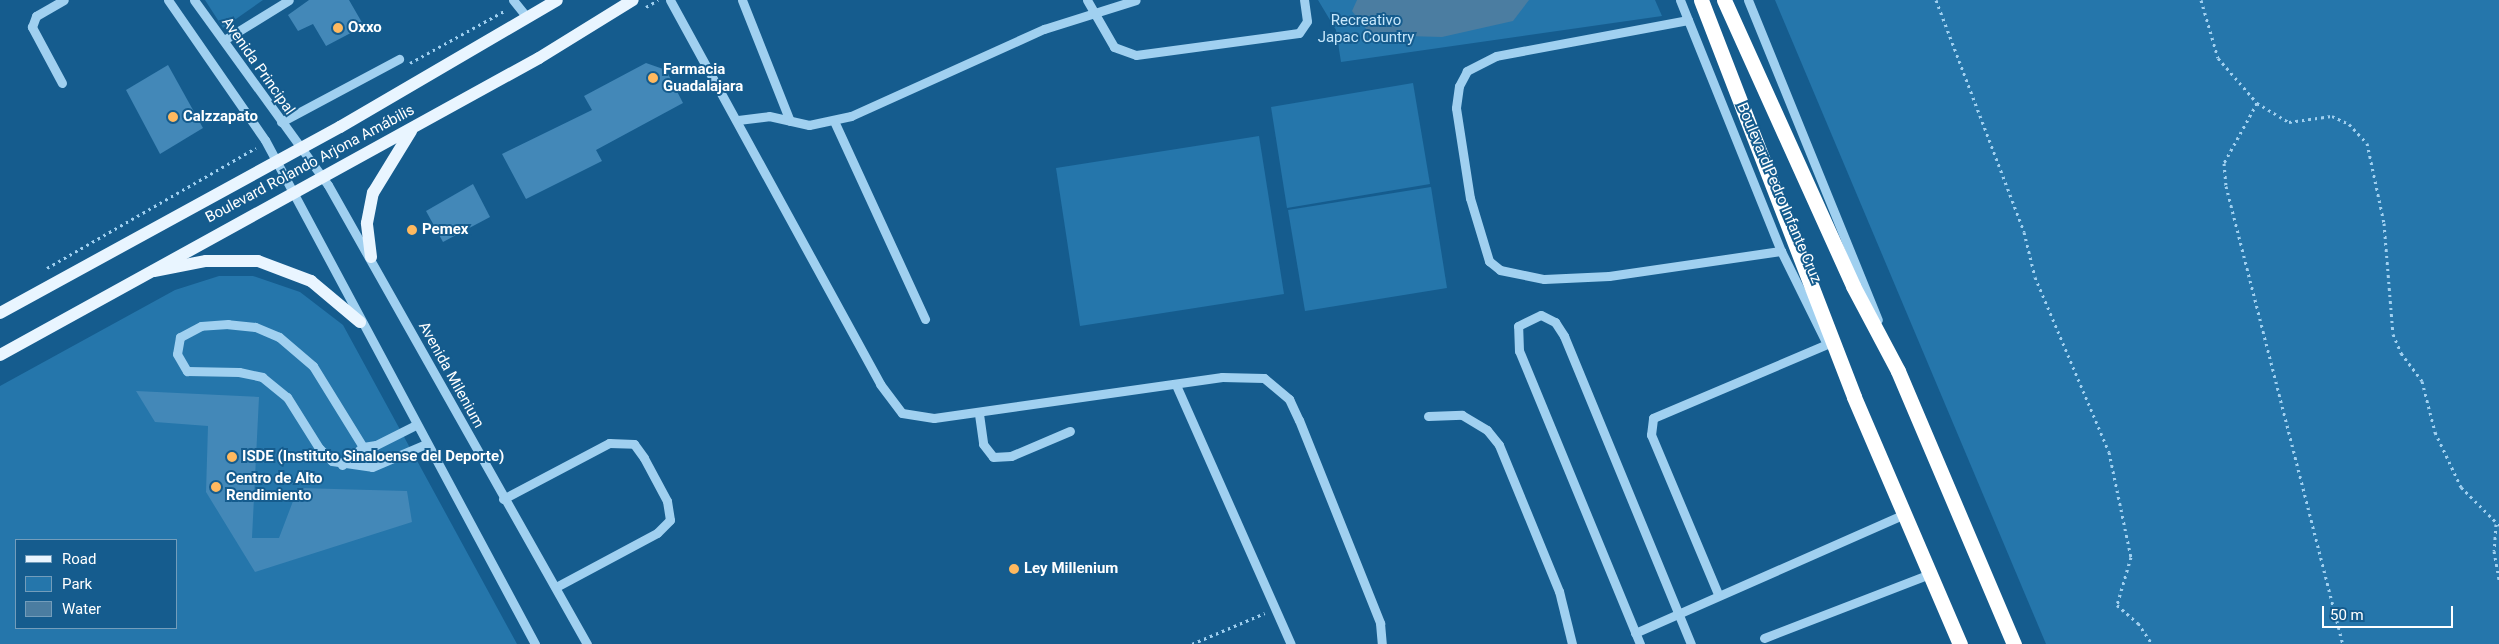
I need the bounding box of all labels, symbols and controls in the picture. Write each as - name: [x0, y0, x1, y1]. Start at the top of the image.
- park label: Recreativo Japac Country: [1318, 11, 1414, 46]
- street label: Avenida Principal: [218, 14, 298, 118]
- place label: Oxxo: [348, 19, 382, 37]
- marker: Oxxo: [332, 22, 344, 34]
- place label: Farmacia Guadalajara: [663, 60, 743, 95]
- marker: Farmacia Guadalajara: [647, 72, 659, 84]
- street label: Boulevard Pedro Infante Cruz: [1733, 100, 1825, 286]
- street label: Boulevard Rolando Arjona Amábilis: [202, 101, 418, 227]
- place label: Calzzapato: [183, 108, 258, 126]
- marker: Calzzapato: [167, 111, 179, 123]
- place label: Pemex: [422, 221, 468, 239]
- marker: Pemex: [406, 224, 418, 236]
- street label: Avenida Milenium: [414, 319, 488, 431]
- place label: ISDE (Instituto Sinaloense del Deporte): [242, 448, 504, 466]
- marker: ISDE (Instituto Sinaloense del Deporte): [226, 451, 238, 463]
- place label: Centro de Alto Rendimiento: [226, 469, 323, 504]
- marker: Centro de Alto Rendimiento: [210, 481, 222, 493]
- legend: [15, 539, 178, 629]
- text: Road: [62, 550, 96, 568]
- place label: Ley Millenium: [1024, 560, 1118, 578]
- marker: Ley Millenium: [1008, 563, 1020, 575]
- text: Park: [62, 575, 92, 593]
- scale bar: [2324, 596, 2455, 628]
- text: Water: [62, 600, 101, 618]
- text: 50 m: [2330, 606, 2364, 624]

